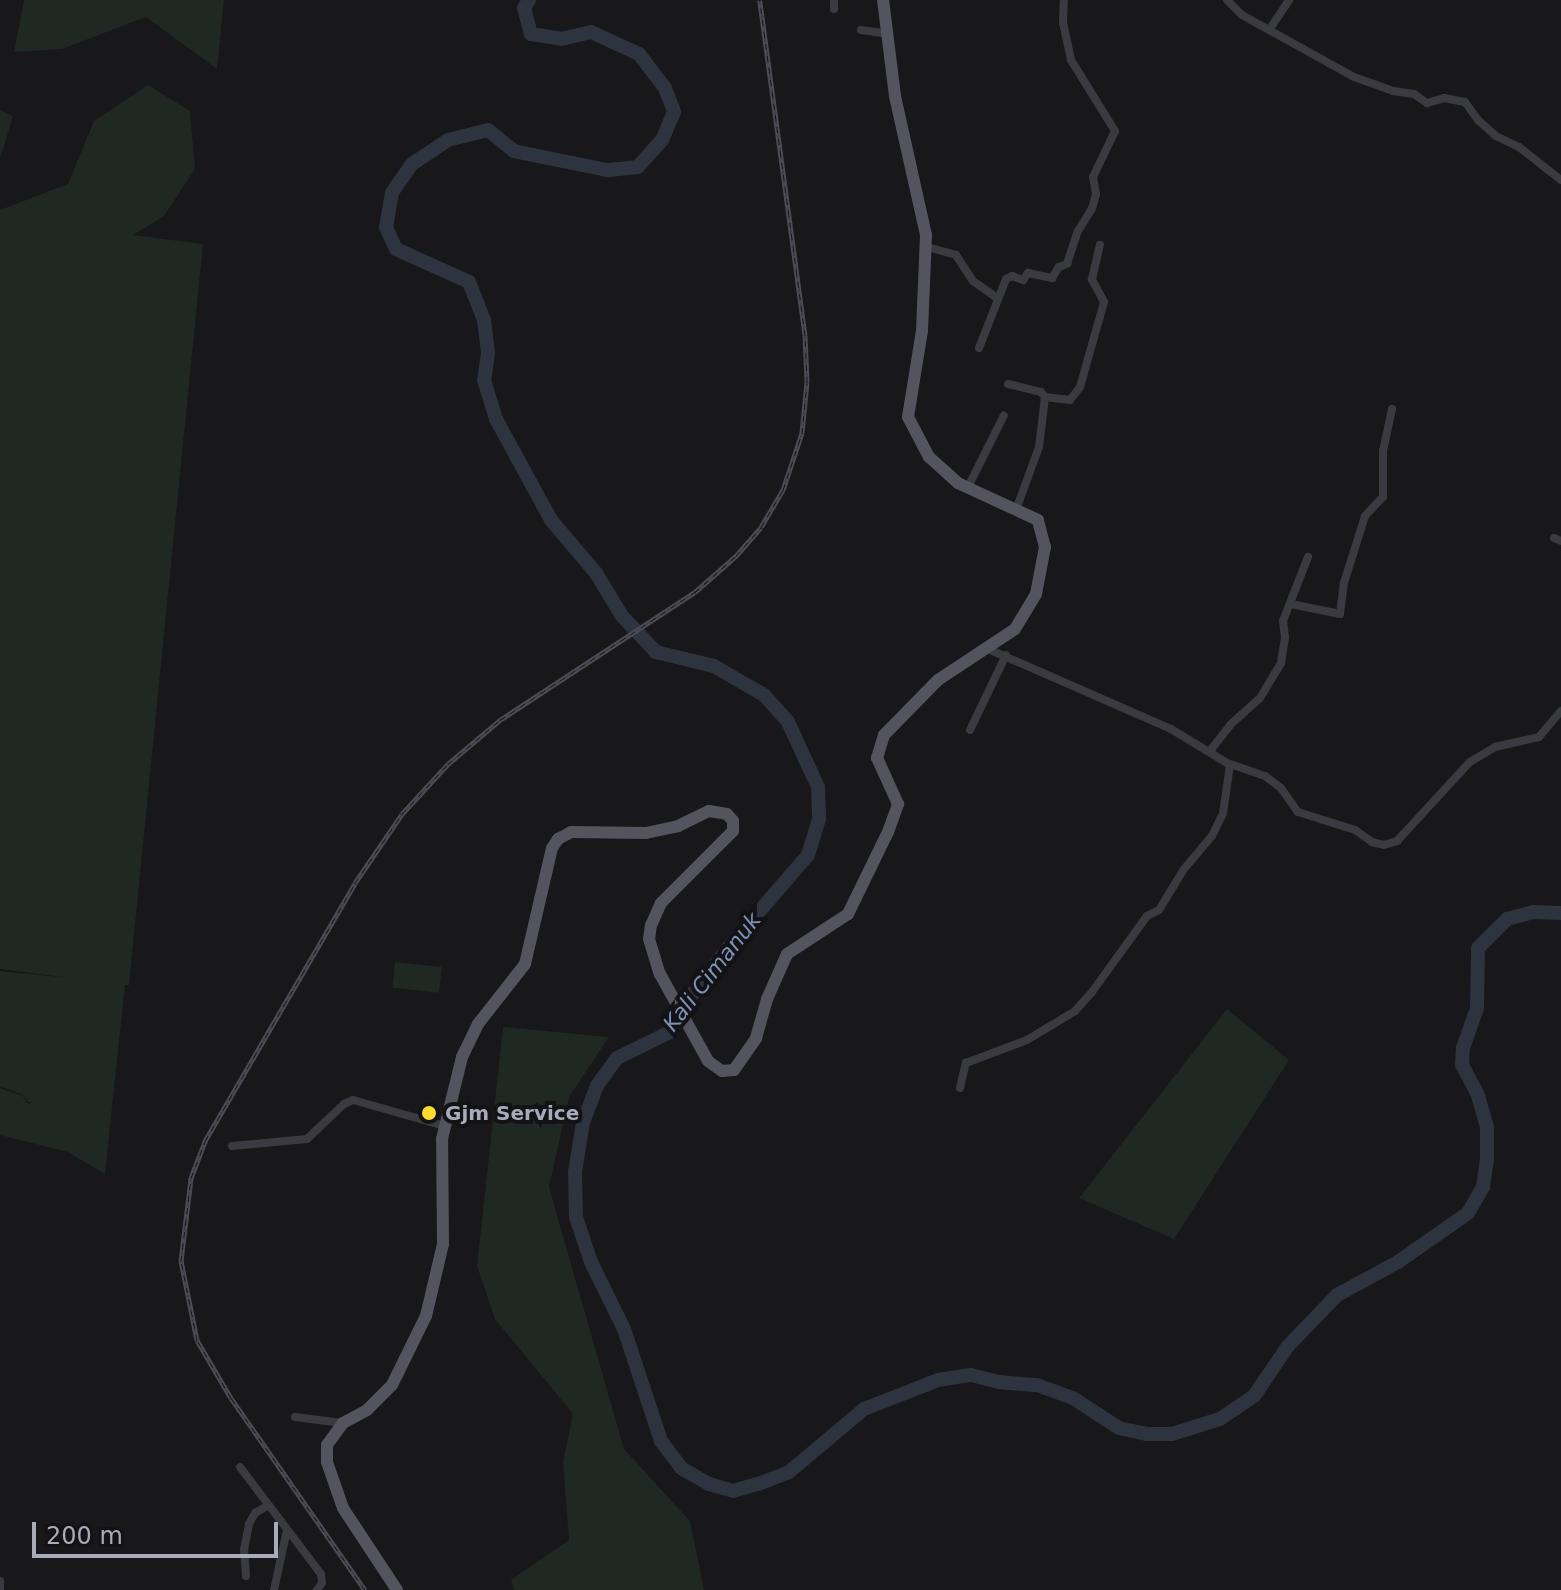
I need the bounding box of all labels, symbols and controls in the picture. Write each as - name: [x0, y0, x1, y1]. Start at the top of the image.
- water label: Kali Cimanuk: [657, 907, 767, 1037]
- place label: Gjm Service: [445, 1101, 579, 1125]
- marker: Gjm Service: [420, 1104, 438, 1122]
- scale bar: [36, 1506, 282, 1556]
- text: 200 m: [46, 1522, 123, 1550]

